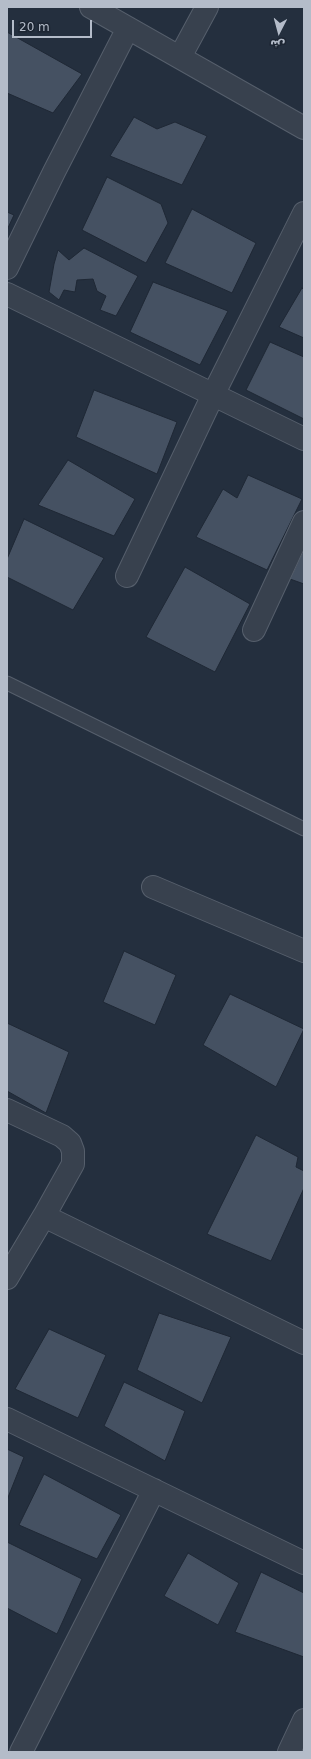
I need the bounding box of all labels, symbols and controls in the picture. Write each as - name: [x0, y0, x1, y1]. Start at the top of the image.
- scale bar: [14, 12, 94, 38]
- north arrow: [259, 12, 299, 52]
- text: 20 m: [19, 20, 50, 34]
- text: ش: [269, 37, 286, 52]

